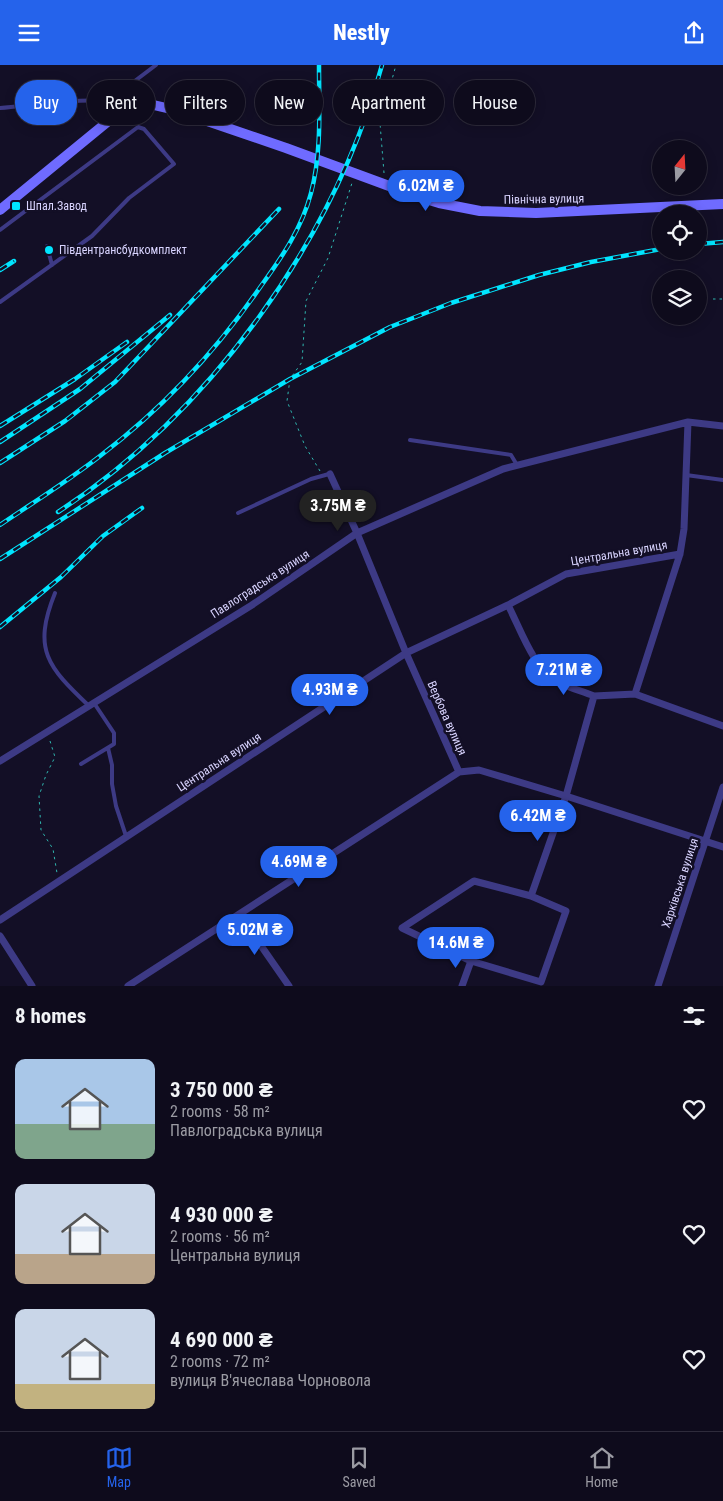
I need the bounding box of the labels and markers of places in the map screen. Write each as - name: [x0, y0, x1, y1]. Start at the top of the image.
- pin: 6.02M ₴: [380, 169, 472, 212]
- place label: Шпал.Завод: [26, 199, 88, 213]
- marker: Шпал.Завод: [10, 200, 22, 212]
- place label: Південтрансбудкомплект: [59, 243, 187, 257]
- marker: Південтрансбудкомплект: [43, 244, 55, 256]
- pin: 3.75M ₴: [292, 489, 384, 532]
- pin: 7.21M ₴: [518, 653, 610, 696]
- pin: 4.93M ₴: [284, 673, 376, 716]
- pin: 6.42M ₴: [492, 799, 584, 842]
- pin: 4.69M ₴: [253, 845, 345, 888]
- pin: 5.02M ₴: [209, 913, 301, 956]
- pin: 14.6M ₴: [410, 927, 502, 969]

